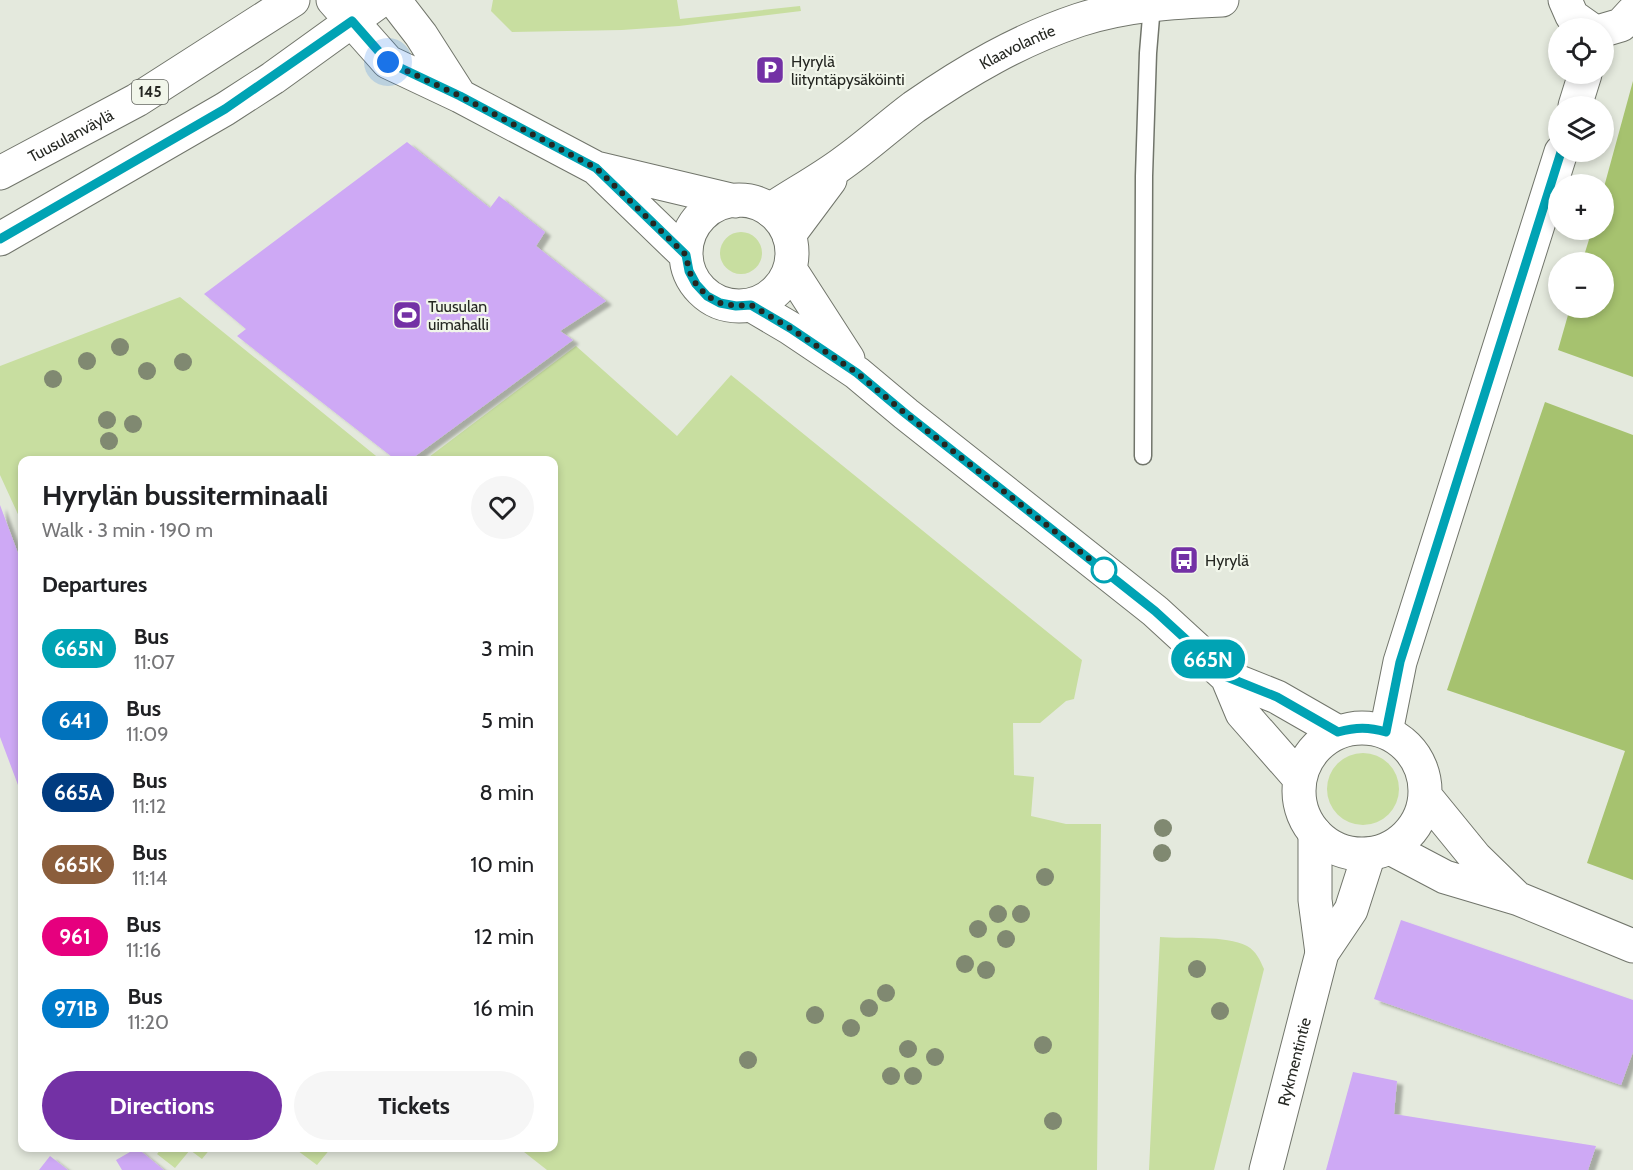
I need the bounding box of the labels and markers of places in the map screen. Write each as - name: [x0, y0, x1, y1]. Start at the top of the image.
- place label: Hyrylä liityntäpysäköinti: [791, 52, 905, 89]
- parking icon: Hyrylä liityntäpysäköinti: [754, 54, 786, 86]
- place label: Tuusulan uimahalli: [428, 297, 489, 334]
- sports icon: Tuusulan uimahalli: [391, 299, 423, 331]
- bus stop icon: Hyrylä: [1168, 544, 1200, 576]
- place label: Hyrylä: [1205, 551, 1249, 570]
- unlabelled marker: [1091, 557, 1117, 583]

